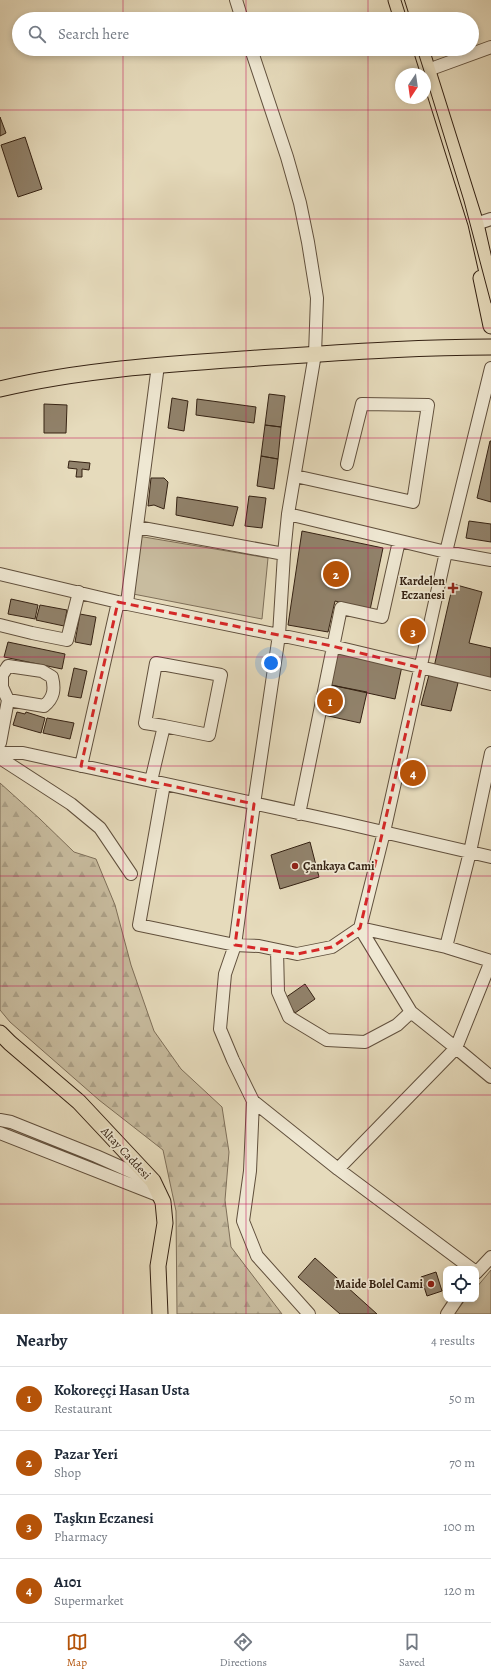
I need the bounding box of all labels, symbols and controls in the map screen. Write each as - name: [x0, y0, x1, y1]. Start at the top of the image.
- search box: [12, 12, 479, 56]
- icon: search: [26, 23, 48, 45]
- text: Search here: [58, 24, 129, 44]
- north arrow: [395, 68, 431, 104]
- pin: 2: [323, 559, 349, 589]
- place label: Kardelen Eczanesi: [399, 573, 445, 603]
- marker: Kardelen Eczanesi: [448, 583, 458, 593]
- pin: 3: [400, 616, 426, 646]
- your location: [261, 653, 281, 673]
- pin: 1: [317, 686, 343, 716]
- pin: 4: [400, 758, 426, 788]
- place label: Çankaya Cami: [303, 858, 375, 874]
- marker: Çankaya Cami: [290, 861, 300, 871]
- street label: Altay Caddesi: [97, 1123, 154, 1183]
- map controls: [443, 1266, 479, 1302]
- button: locate: [443, 1266, 479, 1302]
- place label: Maide Bolel Cami: [335, 1276, 423, 1292]
- marker: Maide Bolel Cami: [426, 1279, 436, 1289]
- text: Nearby: [16, 1329, 67, 1352]
- text: 4 results: [431, 1332, 475, 1349]
- text: Kokoreççi Hasan Usta: [54, 1380, 190, 1400]
- text: 1: [27, 1390, 31, 1407]
- text: 50 m: [449, 1390, 475, 1407]
- text: Restaurant: [54, 1400, 112, 1417]
- text: Pazar Yeri: [54, 1444, 118, 1464]
- text: 2: [26, 1454, 32, 1471]
- text: 70 m: [449, 1454, 475, 1471]
- text: Shop: [54, 1464, 81, 1481]
- text: Taşkın Eczanesi: [54, 1508, 154, 1528]
- text: 3: [26, 1518, 32, 1535]
- text: 100 m: [443, 1518, 475, 1535]
- text: Pharmacy: [54, 1528, 107, 1545]
- text: A101: [54, 1572, 82, 1592]
- text: 4: [26, 1582, 32, 1599]
- text: 120 m: [444, 1582, 475, 1599]
- text: Supermarket: [54, 1592, 124, 1609]
- tab: Map: [66, 1631, 88, 1670]
- tab: Directions: [220, 1631, 267, 1670]
- tab: Saved: [399, 1631, 425, 1670]

